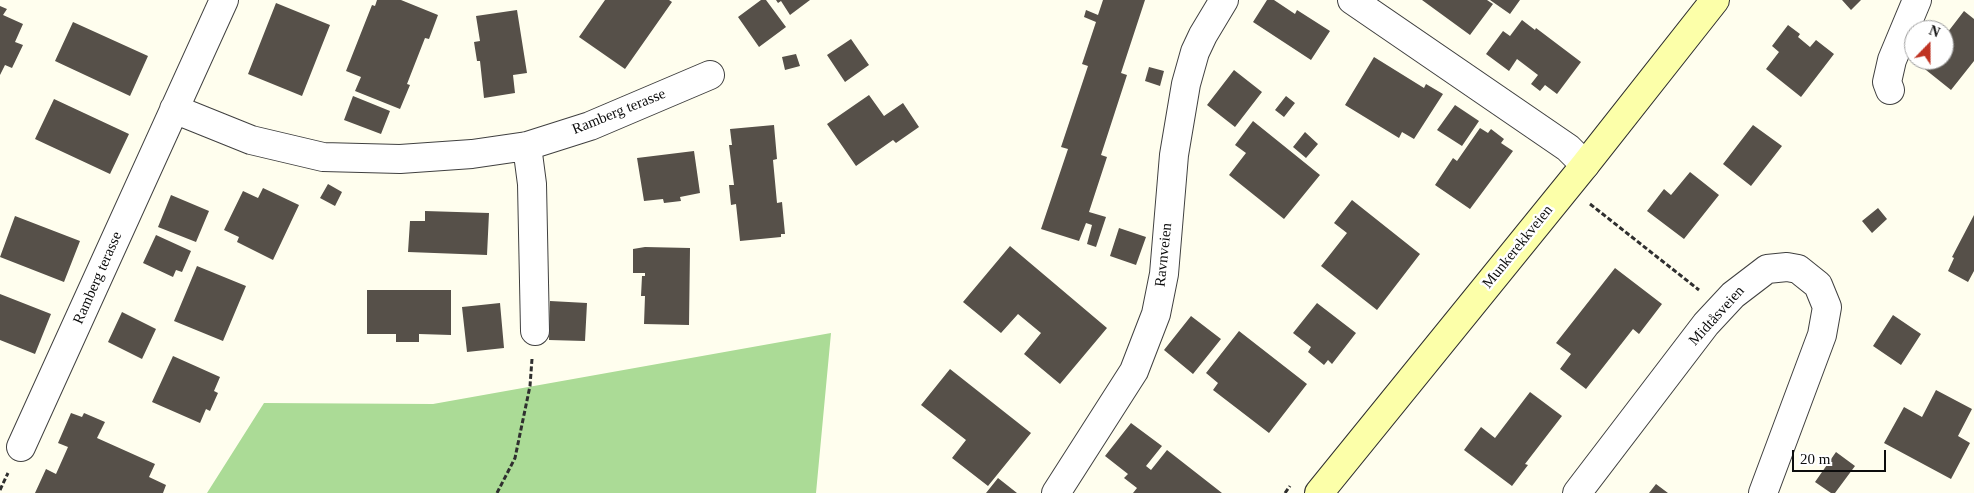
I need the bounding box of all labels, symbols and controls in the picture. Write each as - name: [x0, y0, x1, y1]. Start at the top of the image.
- north arrow: [1904, 20, 1954, 70]
- text: N: [1927, 23, 1942, 40]
- street label: Ramberg terasse: [570, 85, 668, 139]
- street label: Munkerekkveien: [1479, 202, 1557, 292]
- street label: Ravnveien: [1152, 222, 1176, 288]
- street label: Ramberg terasse: [70, 229, 126, 327]
- street label: Midtåsveien: [1686, 282, 1748, 350]
- scale bar: [1794, 440, 1888, 472]
- text: 20 m: [1800, 451, 1830, 467]

